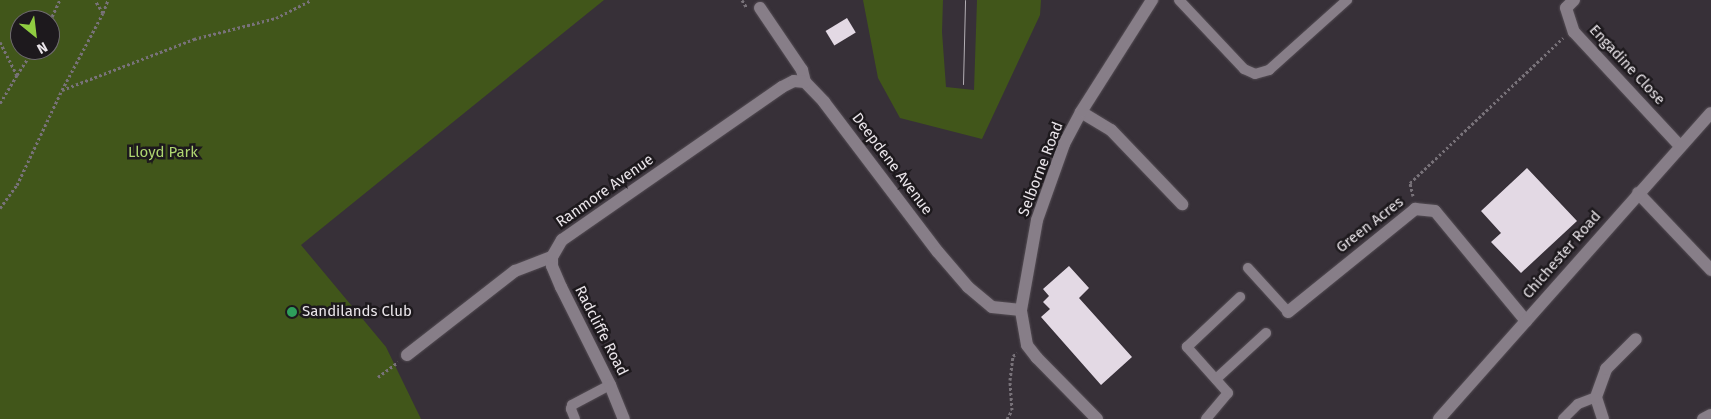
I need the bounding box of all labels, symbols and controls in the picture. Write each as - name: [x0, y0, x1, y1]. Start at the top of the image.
- north arrow: [10, 10, 60, 60]
- street label: Engadine Close: [1585, 21, 1669, 109]
- text: N: [34, 38, 50, 57]
- street label: Deepdene Avenue: [848, 110, 936, 218]
- street label: Selborne Road: [1015, 119, 1067, 219]
- park label: Lloyd Park: [128, 144, 198, 162]
- street label: Ranmore Avenue: [553, 151, 657, 231]
- street label: Green Acres: [1333, 193, 1407, 257]
- street label: Chichester Road: [1519, 208, 1605, 302]
- street label: Radcliffe Road: [571, 283, 631, 379]
- place label: Sandilands Club: [302, 303, 412, 321]
- marker: Sandilands Club: [286, 306, 298, 318]

